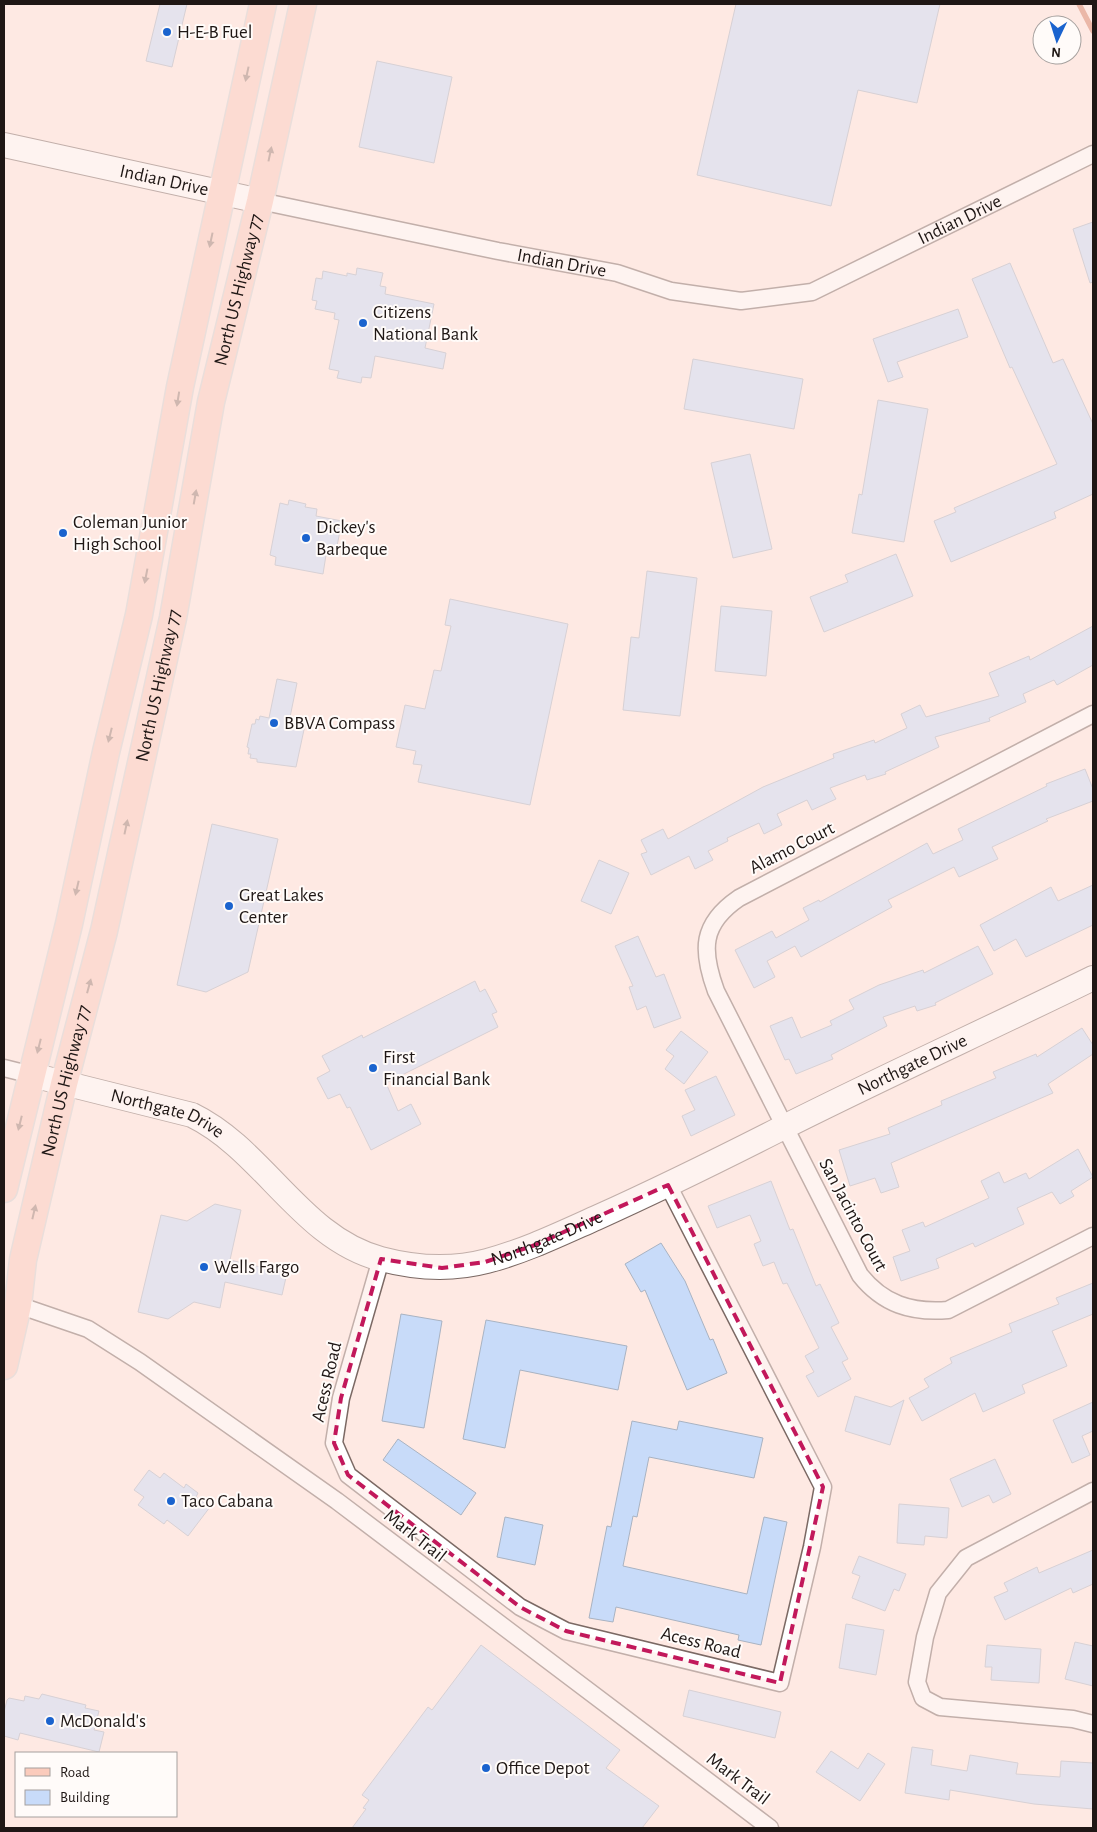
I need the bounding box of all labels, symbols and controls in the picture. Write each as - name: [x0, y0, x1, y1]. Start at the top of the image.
- north arrow: [1032, 15, 1082, 65]
- place label: H-E-B Fuel: [177, 23, 252, 42]
- marker: H-E-B Fuel: [161, 26, 173, 38]
- text: N: [1051, 45, 1062, 59]
- one-way arrow: [243, 67, 251, 82]
- one-way arrow: [266, 146, 274, 161]
- street label: Indian Drive: [118, 161, 210, 199]
- street label: Indian Drive: [915, 191, 1004, 248]
- street label: North US Highway 77: [211, 212, 266, 368]
- one-way arrow: [207, 233, 215, 249]
- street label: Indian Drive: [516, 245, 608, 280]
- place label: Citizens National Bank: [373, 303, 478, 344]
- marker: Citizens National Bank: [357, 317, 369, 329]
- one-way arrow: [174, 392, 182, 408]
- one-way arrow: [191, 489, 199, 505]
- place label: Coleman Junior High School: [73, 513, 187, 554]
- place label: Dickey's Barbeque: [316, 518, 388, 559]
- marker: Coleman Junior High School: [57, 527, 69, 539]
- marker: Dickey's Barbeque: [300, 532, 312, 544]
- one-way arrow: [142, 569, 150, 585]
- street label: North US Highway 77: [132, 608, 184, 764]
- place label: BBVA Compass: [284, 714, 395, 733]
- marker: BBVA Compass: [268, 717, 280, 729]
- one-way arrow: [106, 727, 114, 742]
- street label: Alamo Court: [746, 819, 838, 877]
- one-way arrow: [122, 820, 130, 835]
- one-way arrow: [73, 880, 81, 895]
- place label: Great Lakes Center: [239, 886, 324, 927]
- marker: Great Lakes Center: [223, 900, 235, 912]
- one-way arrow: [86, 978, 94, 993]
- street label: North US Highway 77: [38, 1003, 94, 1159]
- street label: Northgate Drive: [854, 1030, 970, 1099]
- one-way arrow: [35, 1038, 43, 1053]
- place label: First Financial Bank: [383, 1048, 490, 1089]
- marker: First Financial Bank: [367, 1062, 379, 1074]
- street label: Northgate Drive: [109, 1086, 228, 1141]
- one-way arrow: [16, 1115, 24, 1130]
- street label: San Jacinto Court: [815, 1155, 891, 1275]
- one-way arrow: [30, 1205, 38, 1220]
- street label: Northgate Drive: [489, 1207, 605, 1269]
- place label: Wells Fargo: [214, 1258, 299, 1277]
- marker: Wells Fargo: [198, 1261, 210, 1273]
- street label: Acess Road: [309, 1340, 345, 1424]
- place label: Taco Cabana: [181, 1492, 273, 1511]
- marker: Taco Cabana: [165, 1495, 177, 1507]
- street label: Mark Trail: [380, 1506, 450, 1566]
- street label: Acess Road: [659, 1624, 743, 1662]
- place label: McDonald's: [60, 1712, 146, 1731]
- marker: McDonald's: [44, 1715, 56, 1727]
- street label: Mark Trail: [703, 1749, 773, 1809]
- legend: [15, 1752, 178, 1817]
- place label: Office Depot: [496, 1759, 590, 1778]
- marker: Office Depot: [480, 1762, 492, 1774]
- text: Road: [60, 1765, 90, 1780]
- text: Building: [60, 1790, 110, 1805]

